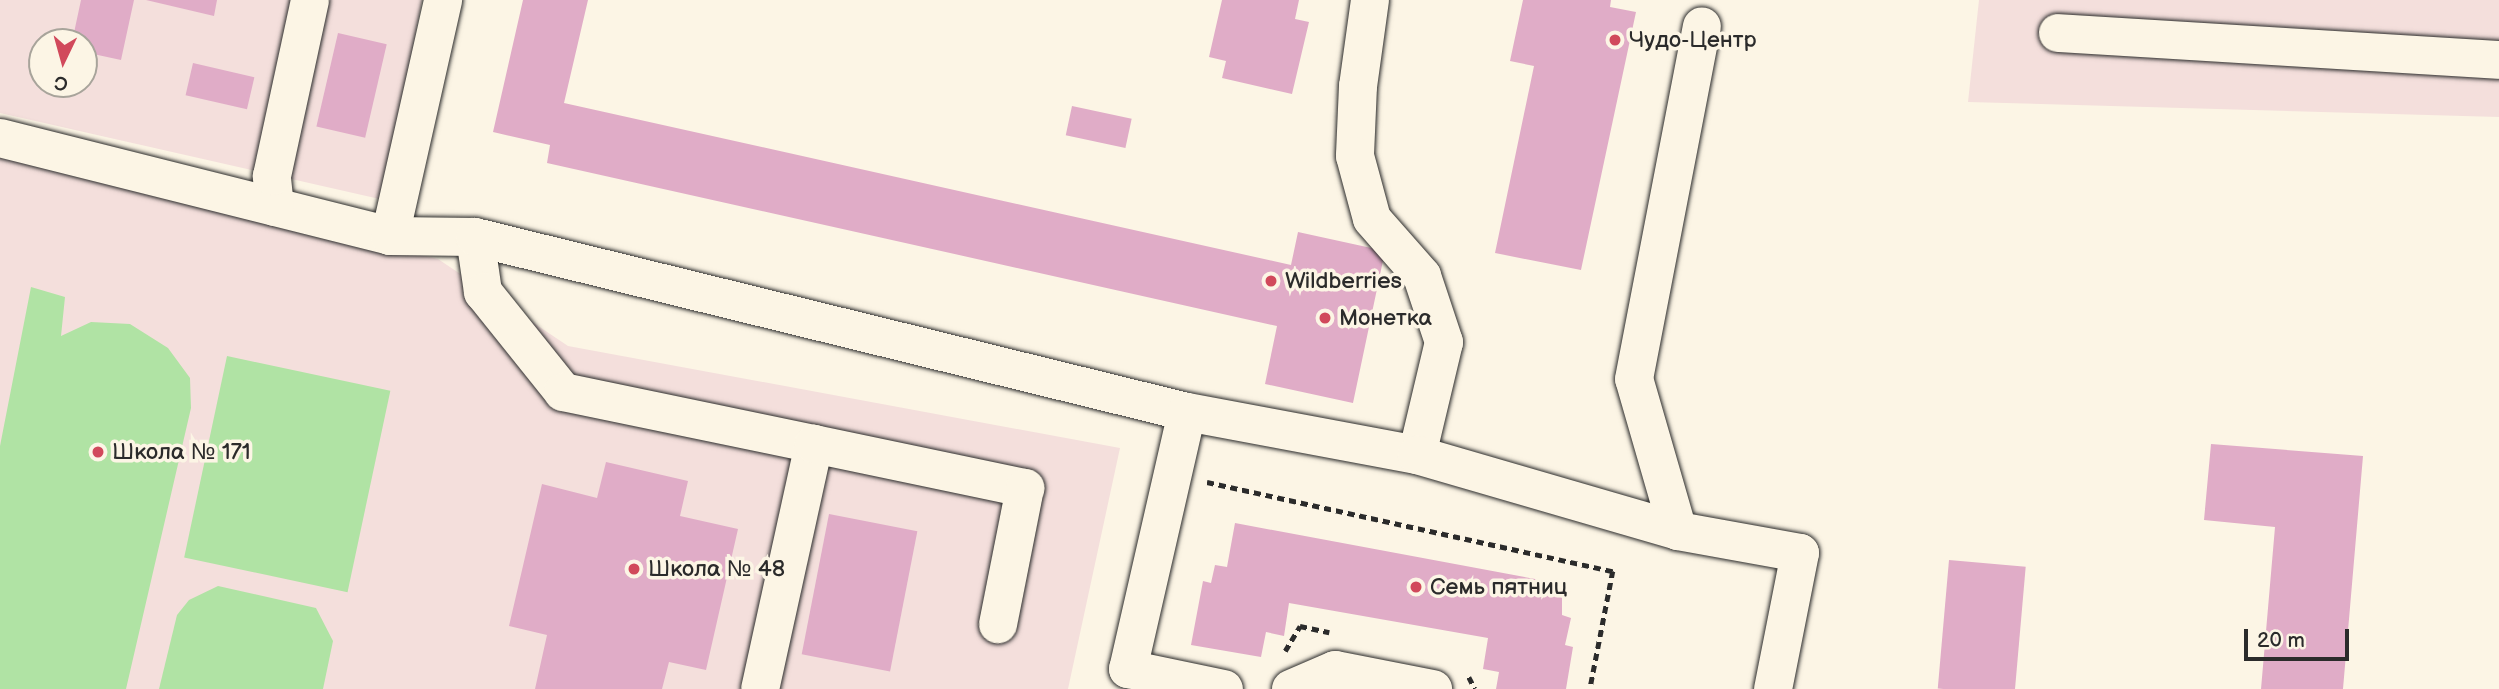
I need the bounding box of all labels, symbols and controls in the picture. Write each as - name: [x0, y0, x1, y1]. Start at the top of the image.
- place label: Чудо-Центр: [1629, 26, 1756, 54]
- north arrow: [28, 28, 98, 98]
- marker: Чудо-Центр: [1607, 32, 1623, 48]
- text: С: [54, 70, 69, 94]
- place label: Wildberries: [1285, 267, 1402, 295]
- marker: Wildberries: [1263, 273, 1279, 289]
- place label: Монетка: [1339, 304, 1432, 332]
- marker: Монетка: [1317, 310, 1333, 326]
- place label: Школа № 171: [112, 438, 251, 466]
- marker: Школа № 171: [90, 444, 106, 460]
- place label: Школа № 48: [648, 555, 785, 583]
- marker: Школа № 48: [626, 561, 642, 577]
- place label: Семь пятниц: [1430, 573, 1567, 601]
- marker: Семь пятниц: [1408, 579, 1424, 595]
- scale bar: [2247, 616, 2352, 660]
- text: 20 m: [2257, 628, 2305, 653]

